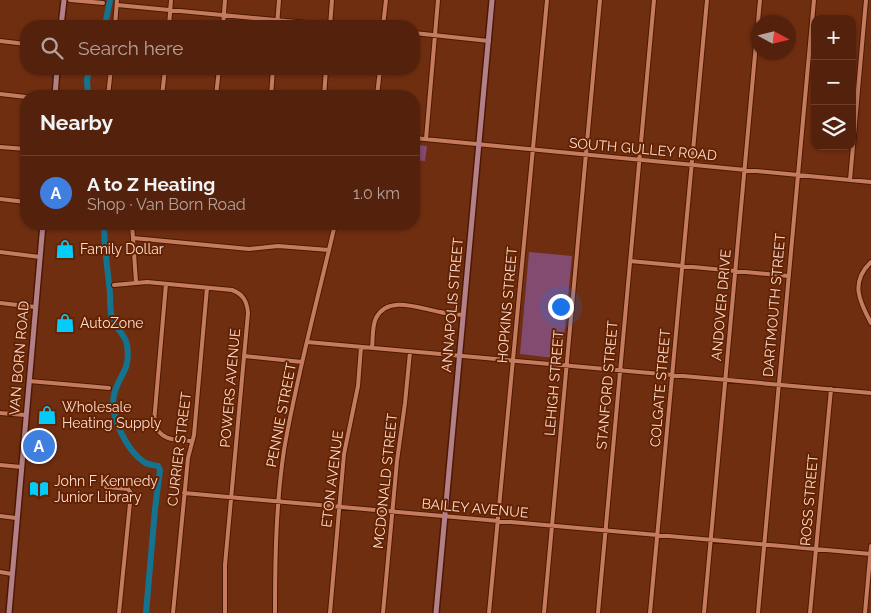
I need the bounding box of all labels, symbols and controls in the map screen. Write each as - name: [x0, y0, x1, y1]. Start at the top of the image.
- north arrow: [751, 15, 796, 60]
- map controls: [811, 15, 856, 150]
- button: +: [811, 15, 856, 60]
- search box: [20, 20, 420, 75]
- icon: search: [38, 34, 66, 62]
- text: Search here: [78, 37, 184, 59]
- button: −: [811, 60, 856, 105]
- button: layers: [811, 105, 856, 150]
- text: Nearby: [40, 110, 113, 135]
- street label: SOUTH GULLEY ROAD: [568, 135, 718, 163]
- text: A to Z Heating: [87, 173, 215, 195]
- text: A: [51, 184, 61, 203]
- text: 1.0 km: [353, 184, 400, 203]
- text: Shop · Van Born Road: [87, 195, 246, 214]
- street label: DARTMOUTH STREET: [760, 232, 788, 378]
- street label: ANNAPOLIS STREET: [438, 237, 466, 373]
- shop icon: Family Dollar: [54, 238, 76, 260]
- place label: Family Dollar: [80, 241, 164, 257]
- street label: HOPKINS STREET: [494, 246, 520, 364]
- street label: ANDOVER DRIVE: [708, 249, 734, 361]
- your location: [548, 294, 574, 320]
- street label: VAN BORN ROAD: [6, 300, 32, 416]
- shop icon: AutoZone: [54, 312, 76, 334]
- place label: AutoZone: [80, 315, 144, 331]
- street label: STANFORD STREET: [593, 319, 621, 450]
- street label: POWERS AVENUE: [217, 328, 243, 448]
- street label: COLGATE STREET: [647, 328, 673, 448]
- street label: LEHIGH STREET: [541, 329, 567, 437]
- street label: PENNIE STREET: [263, 361, 299, 469]
- street label: CURRIER STREET: [164, 391, 194, 507]
- place label: Wholesale Heating Supply: [62, 399, 162, 431]
- shop icon: Wholesale Heating Supply: [36, 404, 58, 426]
- street label: MCDONALD STREET: [370, 412, 400, 550]
- pin: A: [23, 427, 55, 465]
- street label: ETON AVENUE: [318, 430, 346, 528]
- street label: ROSS STREET: [797, 453, 821, 547]
- place label: John F Kennedy Junior Library: [54, 473, 158, 505]
- library icon: John F Kennedy Junior Library: [28, 478, 50, 500]
- street label: BAILEY AVENUE: [421, 495, 529, 521]

